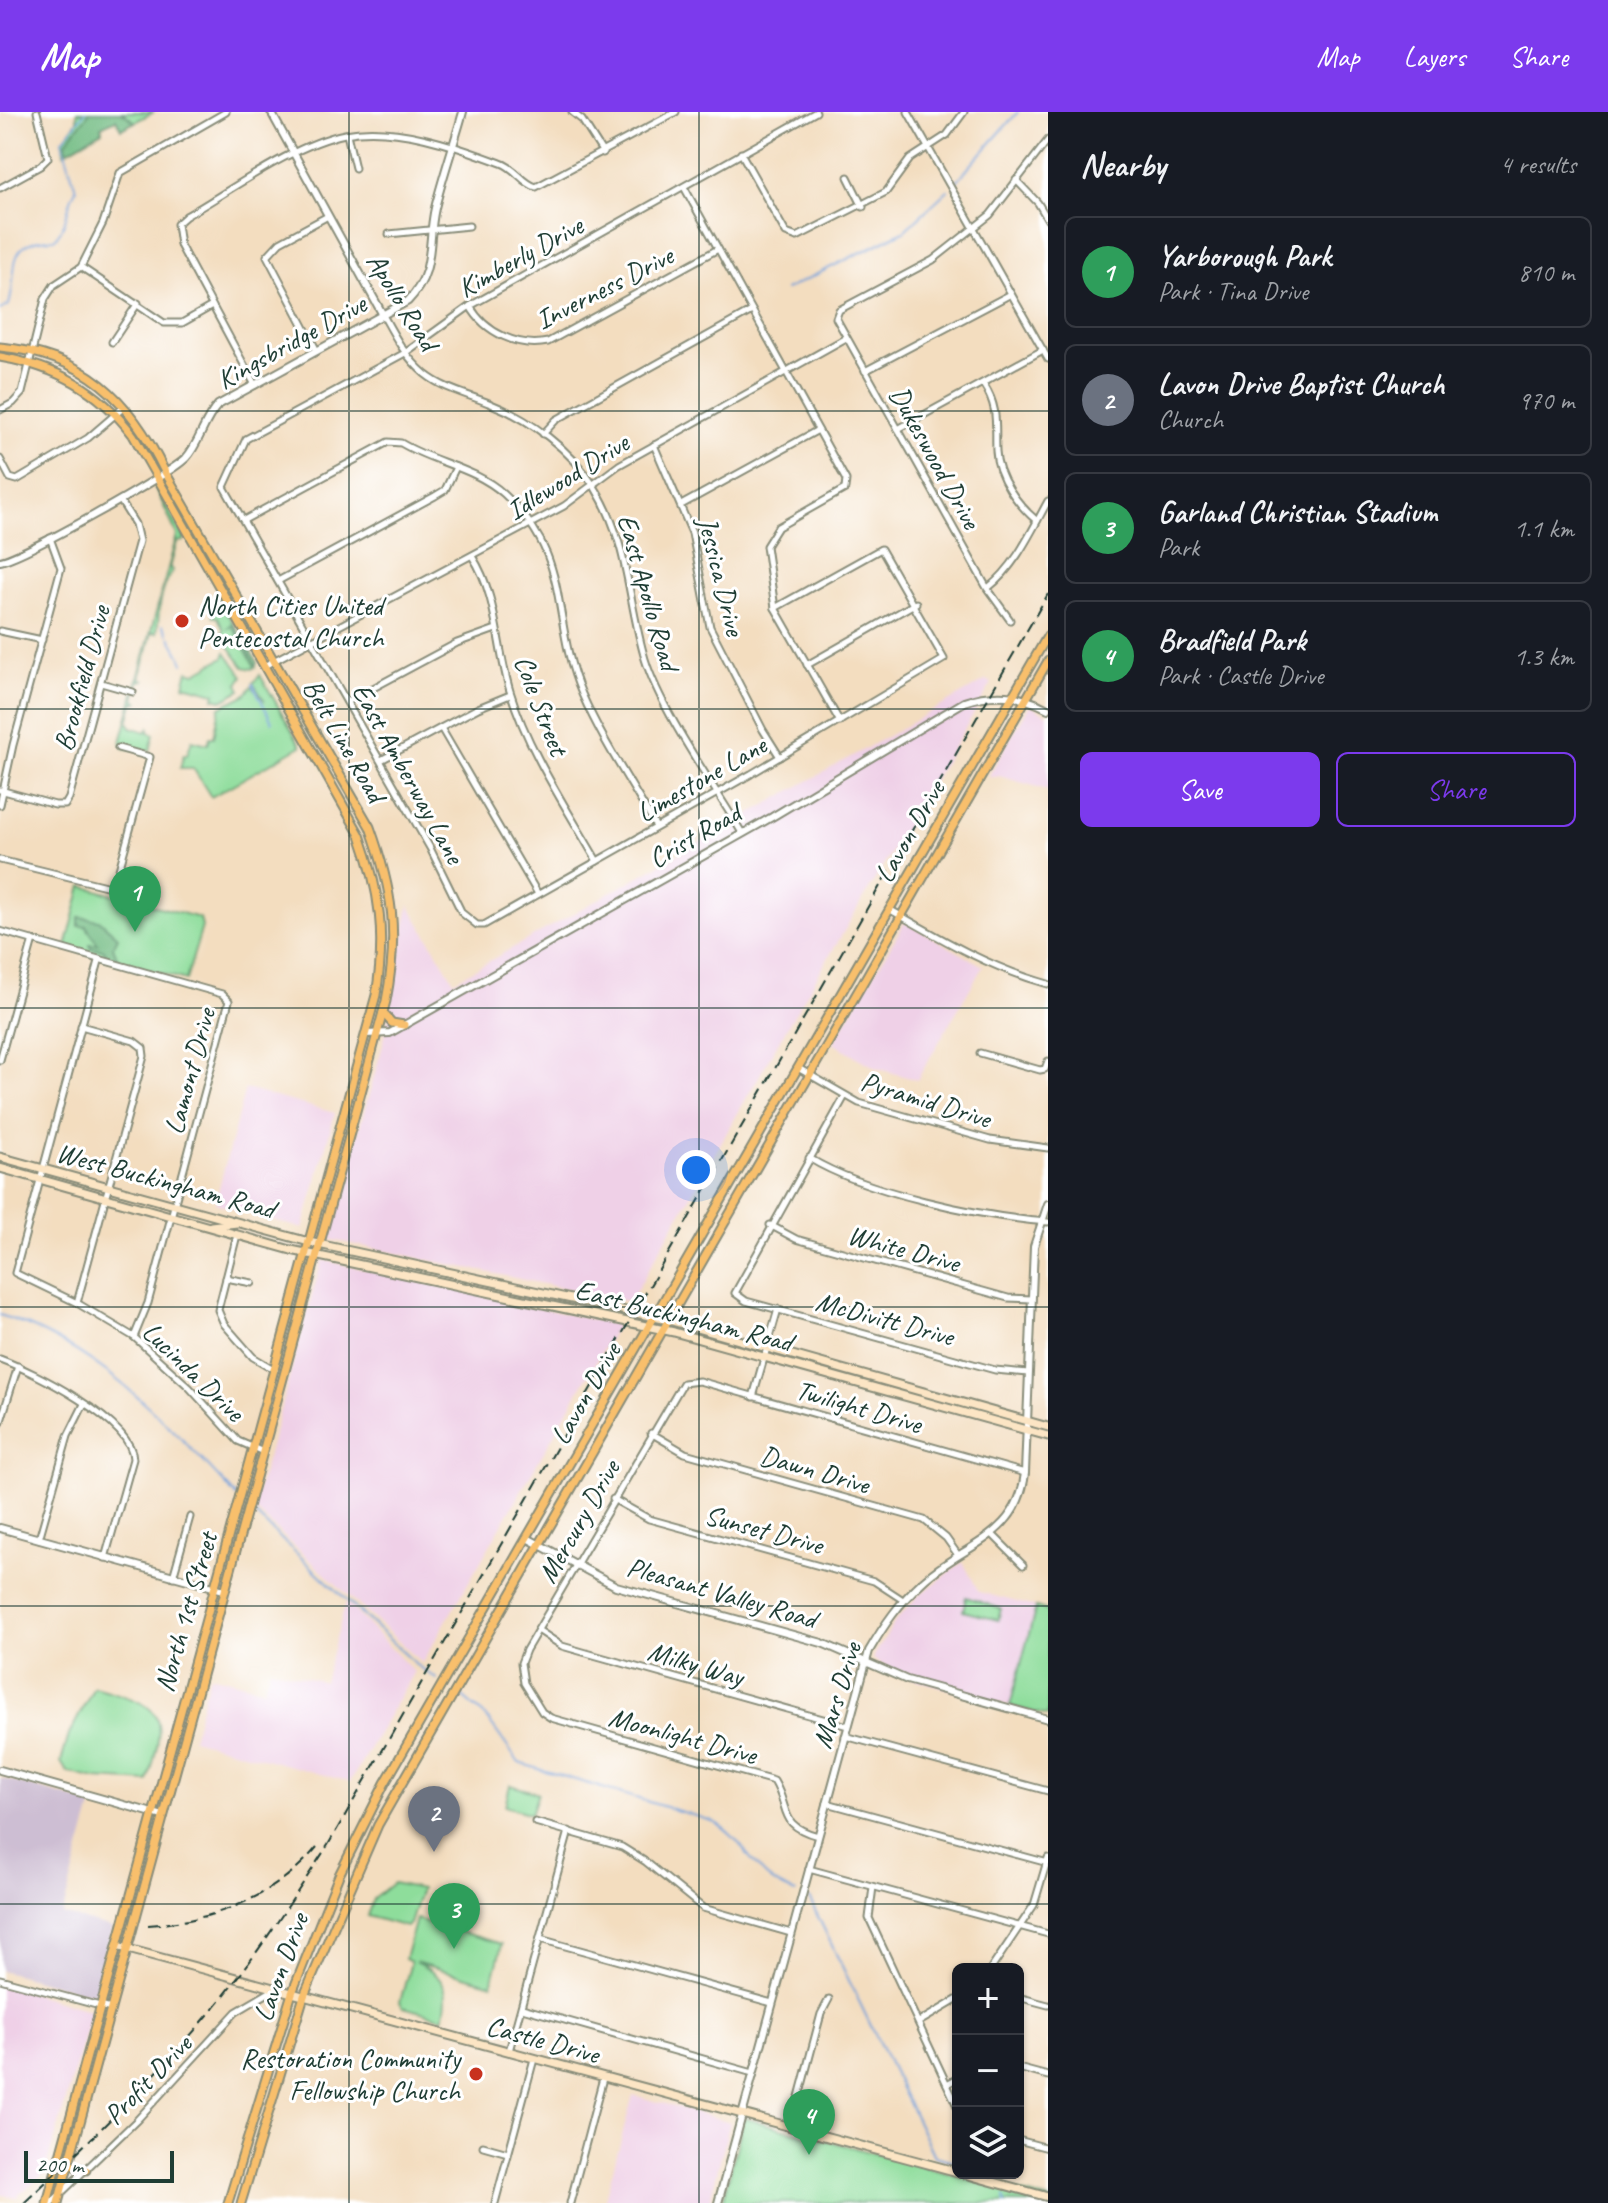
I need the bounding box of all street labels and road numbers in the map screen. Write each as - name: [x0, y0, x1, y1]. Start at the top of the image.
- street label: Kimberly Drive: [452, 207, 591, 305]
- street label: Inverness Drive: [530, 237, 681, 337]
- street label: Apollo Road: [359, 246, 448, 360]
- street label: Kingsbridge Drive: [210, 285, 374, 397]
- street label: Dukeswood Drive: [882, 380, 990, 536]
- street label: Idlewood Drive: [500, 424, 637, 528]
- street label: East Apollo Road: [610, 510, 689, 678]
- street label: Jessica Drive: [689, 511, 754, 641]
- street label: Brookfield Drive: [45, 600, 118, 755]
- street label: Cole Street: [507, 650, 578, 763]
- street label: Belt Line Road: [295, 673, 396, 811]
- street label: East Amberway Lane: [345, 677, 473, 871]
- street label: Limestone Lane: [630, 726, 774, 830]
- street label: Lavon Drive: [866, 772, 954, 889]
- street label: Crist Road: [642, 793, 750, 876]
- street label: Lamont Drive: [156, 1003, 224, 1138]
- street label: Pyramid Drive: [857, 1063, 997, 1136]
- street label: West Buckingham Road: [53, 1135, 283, 1227]
- street label: White Drive: [844, 1217, 965, 1281]
- street label: East Buckingham Road: [572, 1272, 800, 1360]
- street label: McDivitt Drive: [812, 1283, 959, 1354]
- street label: Lucinda Drive: [135, 1314, 253, 1430]
- street label: Lavon Drive: [542, 1334, 630, 1451]
- street label: Twilight Drive: [792, 1372, 928, 1442]
- street label: Dawn Drive: [756, 1437, 875, 1502]
- street label: Mercury Drive: [529, 1452, 628, 1589]
- street label: Sunset Drive: [701, 1497, 829, 1563]
- street label: North 1st Street: [146, 1526, 226, 1696]
- street label: Pleasant Valley Road: [623, 1549, 824, 1637]
- street label: Milky Way: [644, 1633, 750, 1694]
- street label: Mars Drive: [804, 1636, 870, 1752]
- street label: Moonlight Drive: [605, 1699, 762, 1772]
- street label: Lavon Drive: [245, 1907, 317, 2026]
- street label: Castle Drive: [483, 2008, 605, 2072]
- street label: Profit Drive: [96, 2026, 200, 2132]

